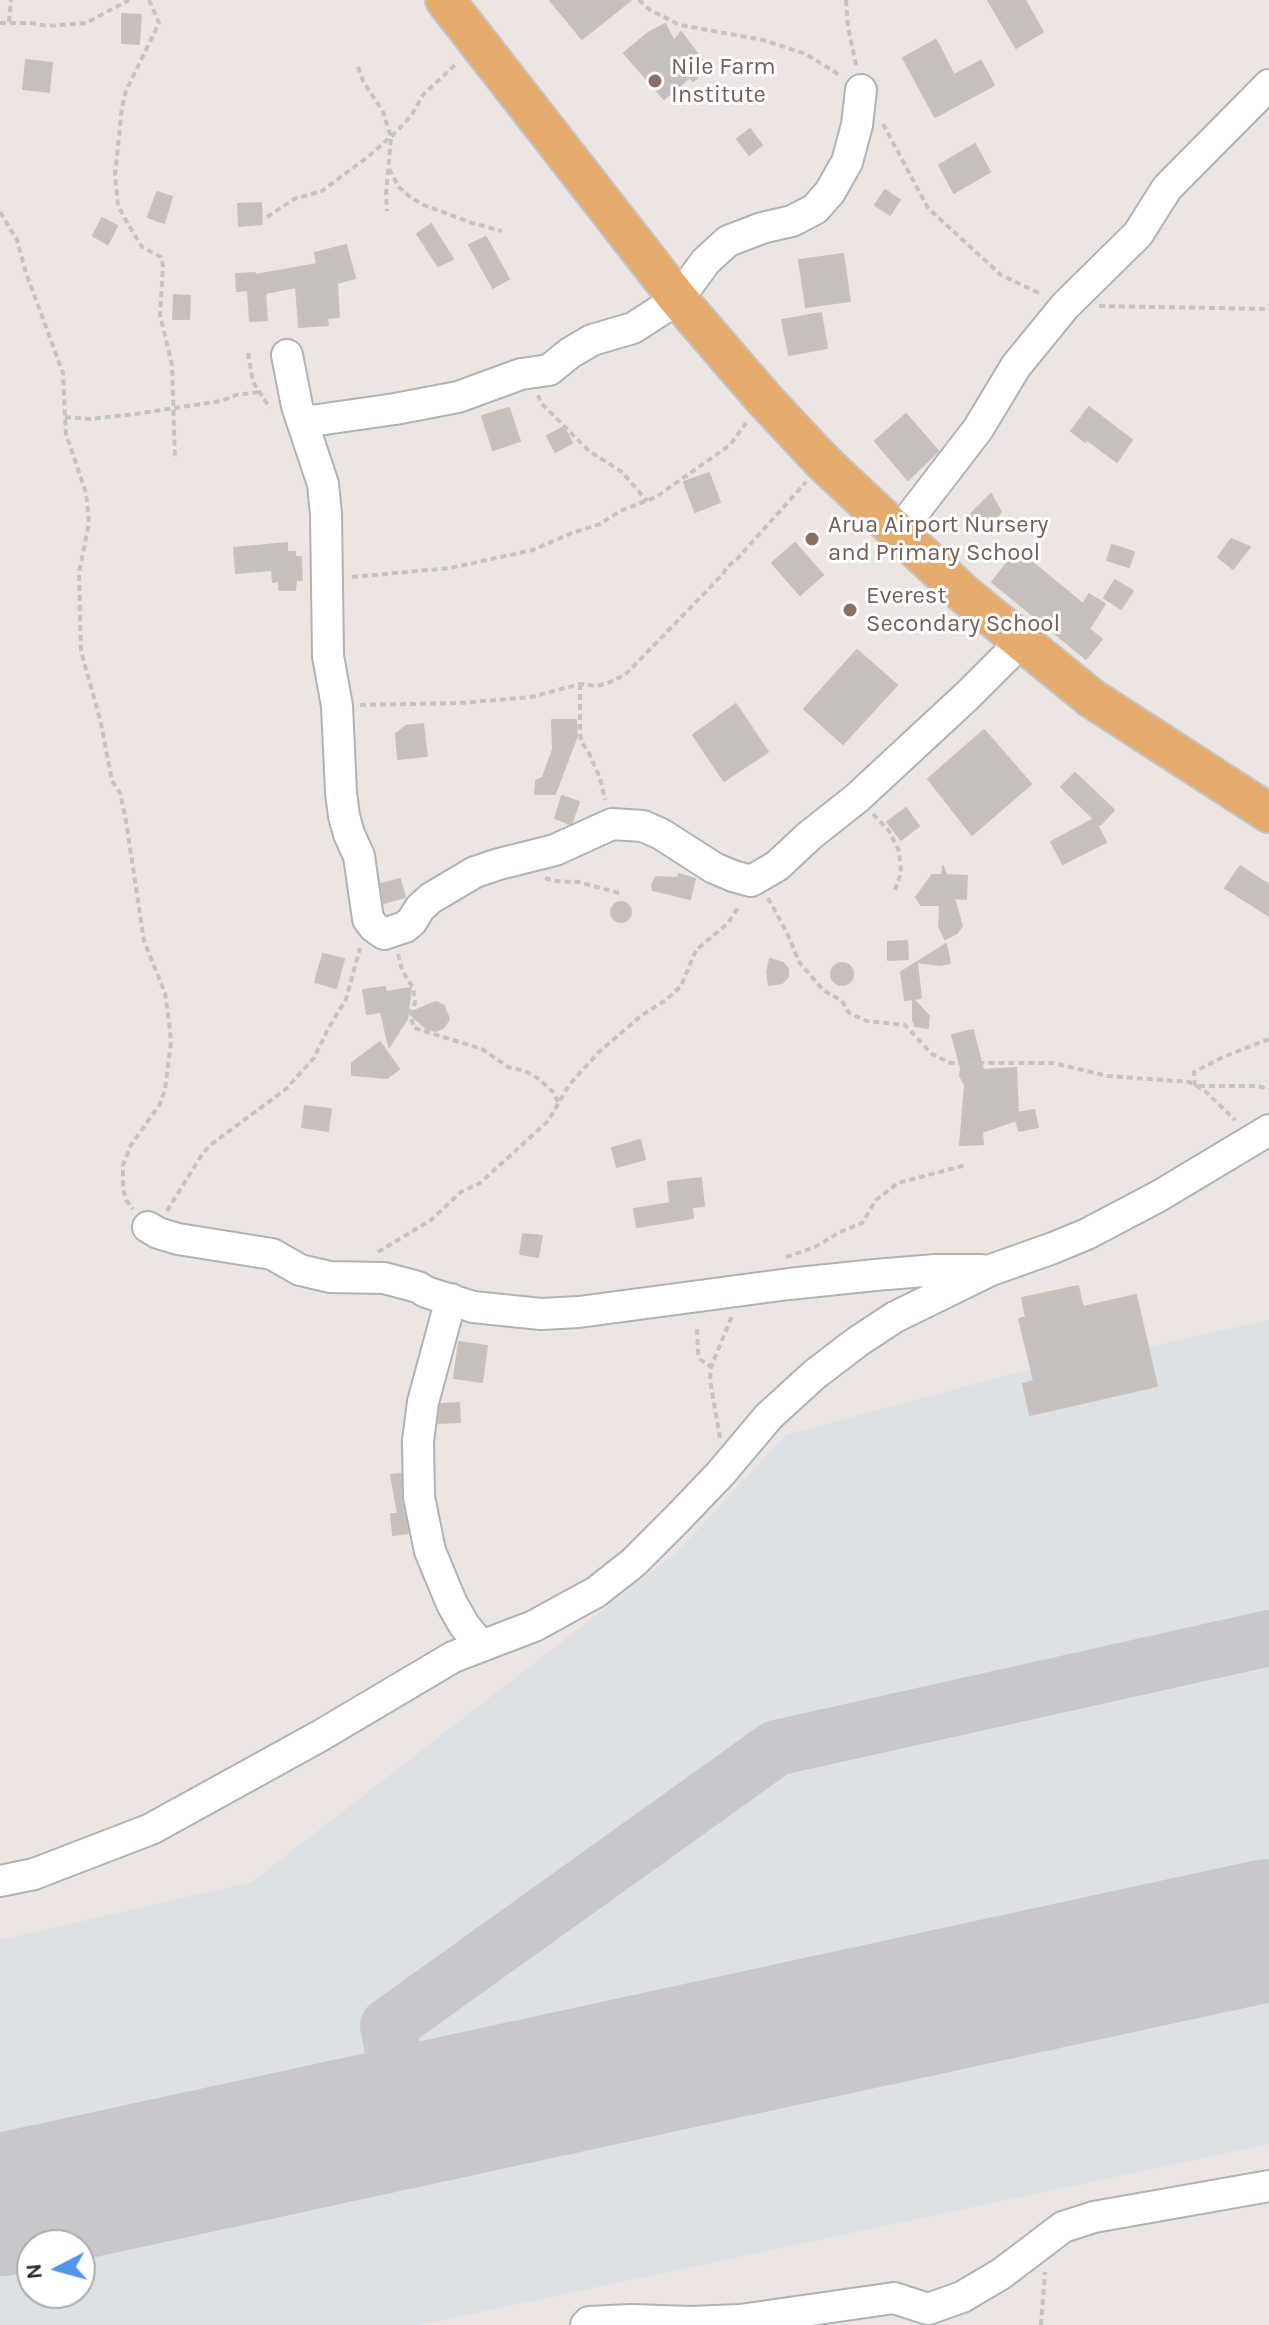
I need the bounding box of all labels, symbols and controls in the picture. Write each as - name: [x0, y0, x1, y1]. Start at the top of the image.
- place label: Nile Farm Institute: [671, 53, 776, 109]
- marker: Nile Farm Institute: [646, 72, 664, 90]
- place label: Arua Airport Nursery and Primary School: [828, 511, 1048, 567]
- marker: Arua Airport Nursery and Primary School: [803, 530, 821, 548]
- place label: Everest Secondary School: [866, 582, 1060, 638]
- marker: Everest Secondary School: [841, 601, 859, 619]
- north arrow: [16, 2229, 96, 2309]
- text: N: [20, 2262, 48, 2281]

